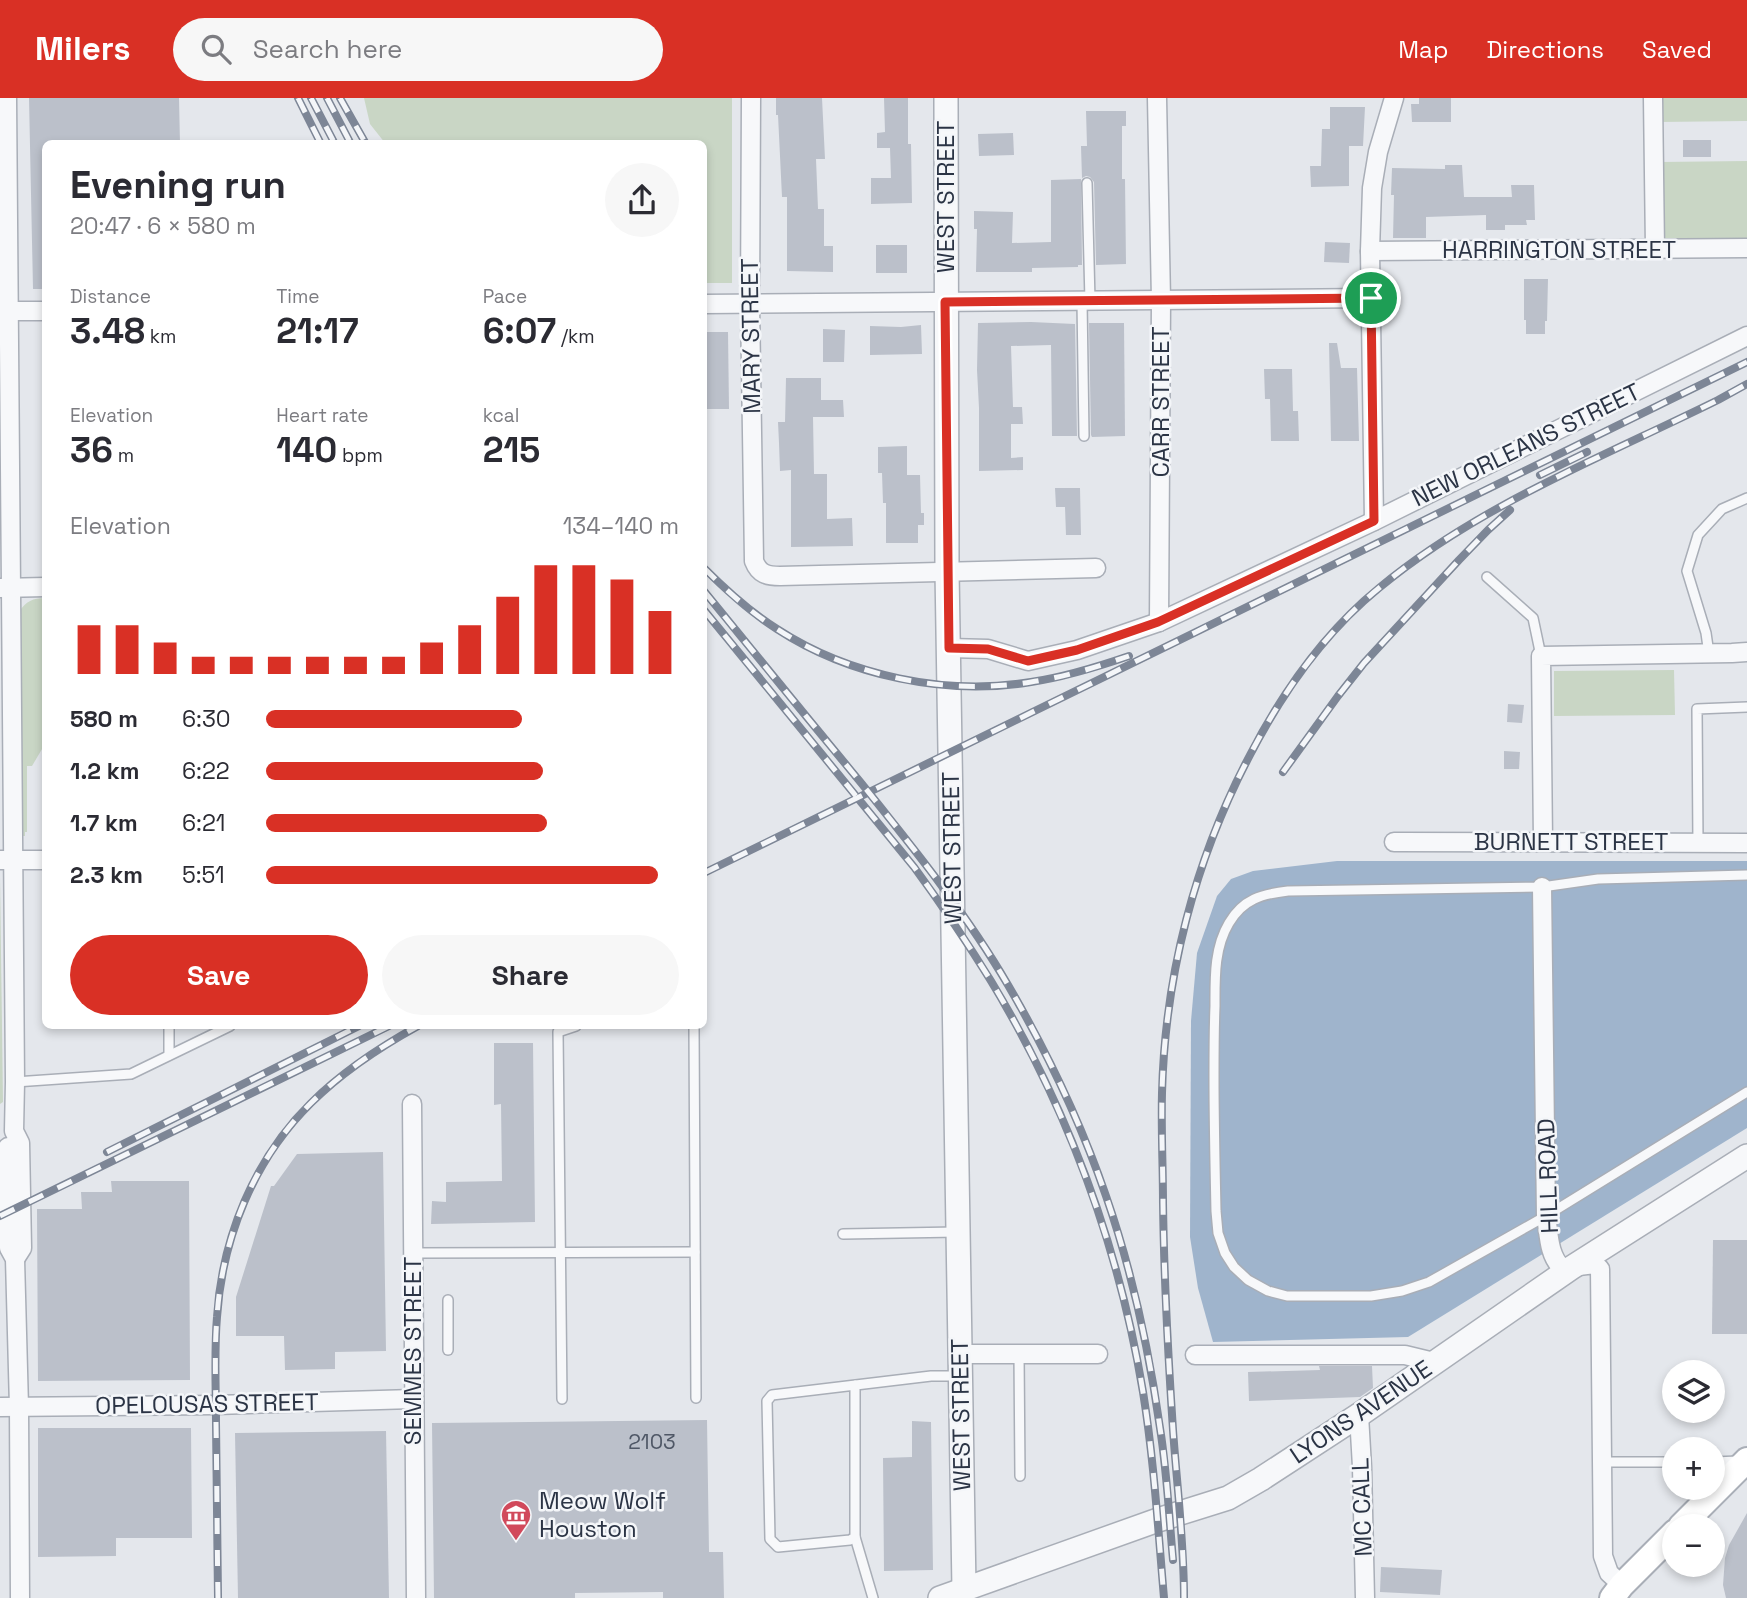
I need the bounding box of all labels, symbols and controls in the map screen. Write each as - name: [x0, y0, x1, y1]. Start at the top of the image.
- search box: [173, 18, 663, 81]
- text: Milers: [35, 28, 131, 70]
- icon: search: [197, 30, 235, 68]
- text: Search here: [253, 32, 403, 66]
- text: Map: [1398, 34, 1448, 65]
- text: Directions: [1486, 34, 1604, 65]
- text: Saved: [1642, 34, 1712, 65]
- street label: WEST STREET: [930, 121, 961, 273]
- text: Evening run: [70, 161, 286, 209]
- button: share: [605, 163, 679, 237]
- text: 20:47 · 6 × 580 m: [70, 211, 256, 241]
- street label: HARRINGTON STREET: [1442, 234, 1676, 265]
- street label: MARY STREET: [734, 258, 767, 414]
- pin: [1341, 268, 1401, 328]
- icon: arrive: [1352, 279, 1390, 317]
- text: Distance: [70, 284, 151, 309]
- text: Time: [276, 284, 320, 309]
- text: Pace: [483, 284, 527, 309]
- text: 3.48: [70, 309, 145, 353]
- text: 21:17: [276, 309, 359, 353]
- text: 6:07: [483, 309, 556, 353]
- text: km: [145, 324, 176, 349]
- text: /km: [556, 324, 595, 349]
- street label: CARR STREET: [1145, 326, 1176, 478]
- street label: NEW ORLEANS STREET: [1406, 376, 1645, 513]
- text: Elevation: [70, 403, 153, 428]
- text: Heart rate: [276, 403, 369, 428]
- text: kcal: [483, 403, 519, 428]
- text: 36: [70, 428, 113, 472]
- text: 140: [276, 428, 337, 472]
- text: 215: [483, 428, 540, 472]
- text: m: [113, 443, 134, 468]
- text: bpm: [337, 443, 383, 468]
- text: Elevation: [70, 511, 171, 541]
- text: 134–140 m: [563, 511, 679, 541]
- text: 580 m: [70, 704, 138, 734]
- text: 6:30: [182, 704, 231, 734]
- text: 1.2 km: [70, 756, 139, 786]
- text: 6:22: [182, 756, 230, 786]
- street label: WEST STREET: [935, 771, 968, 925]
- text: 1.7 km: [70, 808, 138, 838]
- text: 6:21: [182, 808, 225, 838]
- street label: BURNETT STREET: [1474, 826, 1668, 857]
- text: 2.3 km: [70, 860, 143, 890]
- text: 5:51: [182, 860, 225, 890]
- button: Save: [70, 935, 368, 1015]
- button: Share: [382, 935, 679, 1015]
- street label: HILL ROAD: [1530, 1118, 1565, 1234]
- street label: SEMMES STREET: [397, 1257, 428, 1445]
- street label: WEST STREET: [944, 1338, 977, 1492]
- street label: LYONS AVENUE: [1284, 1353, 1438, 1470]
- map controls: [1662, 1360, 1725, 1577]
- button: layers: [1662, 1360, 1725, 1423]
- street label: OPELOUSAS STREET: [95, 1386, 319, 1421]
- house number: 2103: [628, 1428, 676, 1455]
- button: +: [1662, 1437, 1725, 1500]
- street label: MC CALL: [1344, 1457, 1379, 1557]
- place label: Meow Wolf Houston: [539, 1485, 666, 1544]
- museum icon: Meow Wolf Houston: [499, 1498, 533, 1542]
- button: −: [1662, 1514, 1725, 1577]

